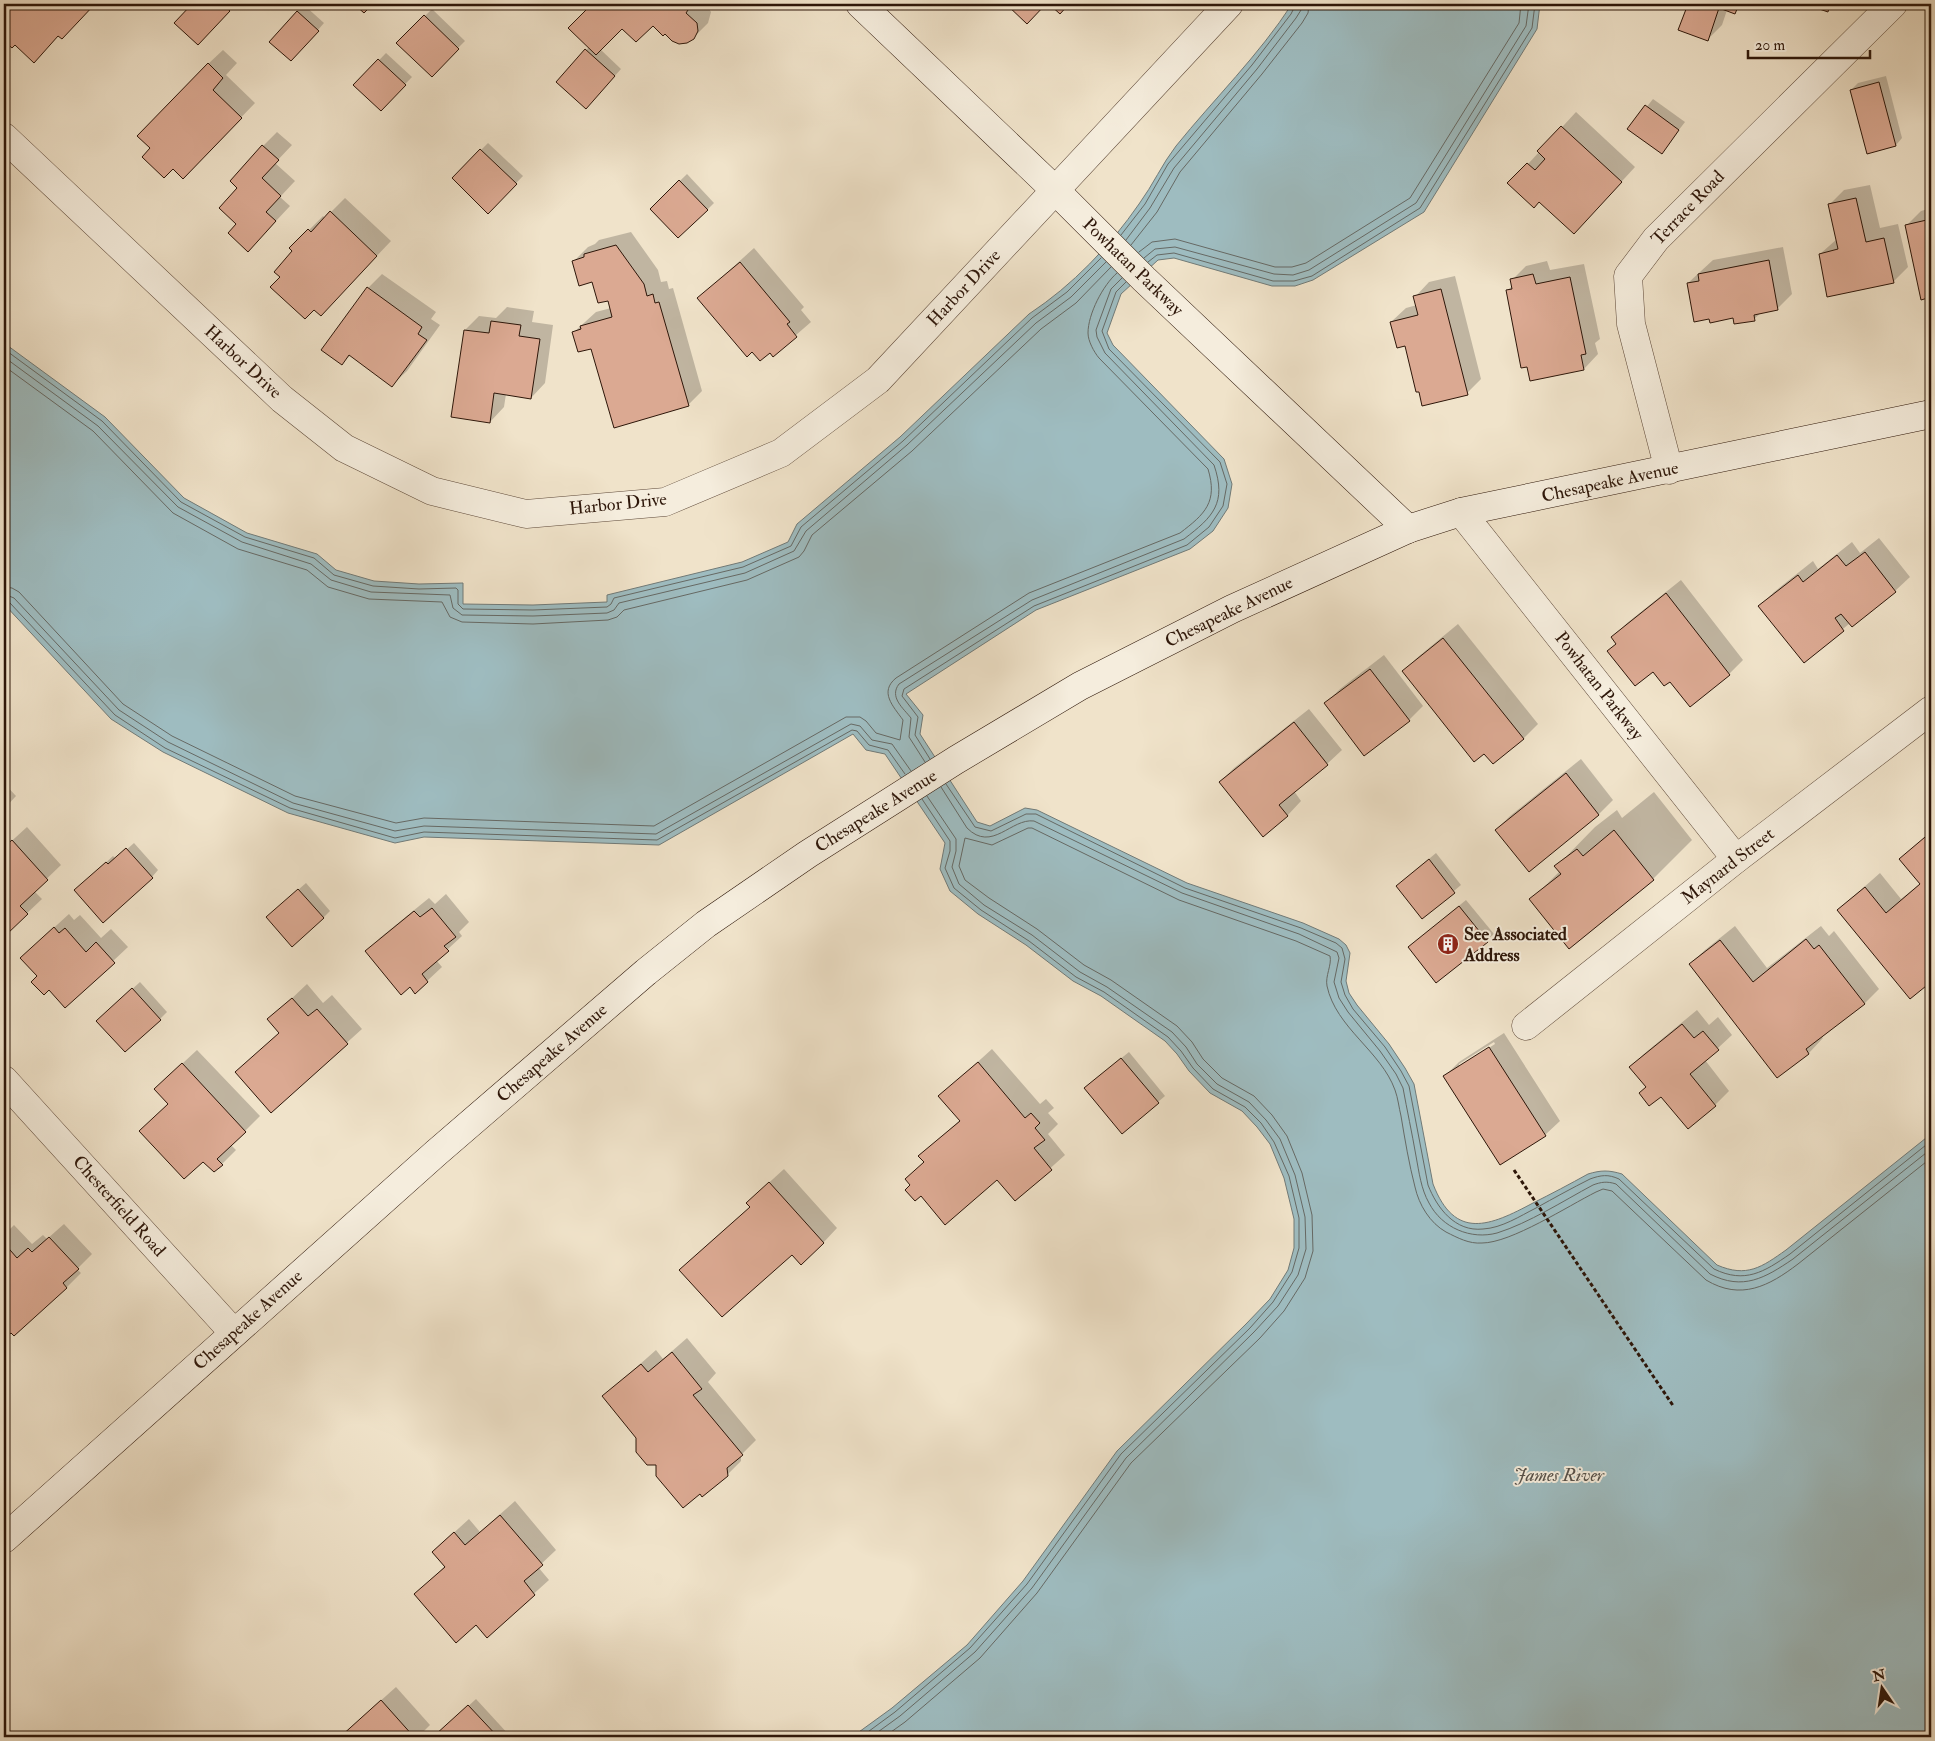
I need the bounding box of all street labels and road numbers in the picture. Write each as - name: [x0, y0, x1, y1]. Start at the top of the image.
- street label: Terrace Road: [1647, 166, 1730, 250]
- street label: Powhatan Parkway: [1078, 213, 1189, 322]
- street label: Harbor Drive: [922, 244, 1006, 332]
- street label: Harbor Drive: [199, 320, 287, 404]
- street label: Chesapeake Avenue: [1539, 456, 1681, 508]
- street label: Harbor Drive: [568, 487, 668, 521]
- street label: Chesapeake Avenue: [1161, 571, 1297, 653]
- street label: Powhatan Parkway: [1549, 627, 1649, 746]
- street label: Chesapeake Avenue: [811, 764, 942, 858]
- street label: Maynard Street: [1677, 822, 1779, 909]
- street label: Chesapeake Avenue: [492, 998, 613, 1107]
- street label: Chesterfield Road: [67, 1151, 171, 1262]
- street label: Chesapeake Avenue: [188, 1264, 308, 1375]

